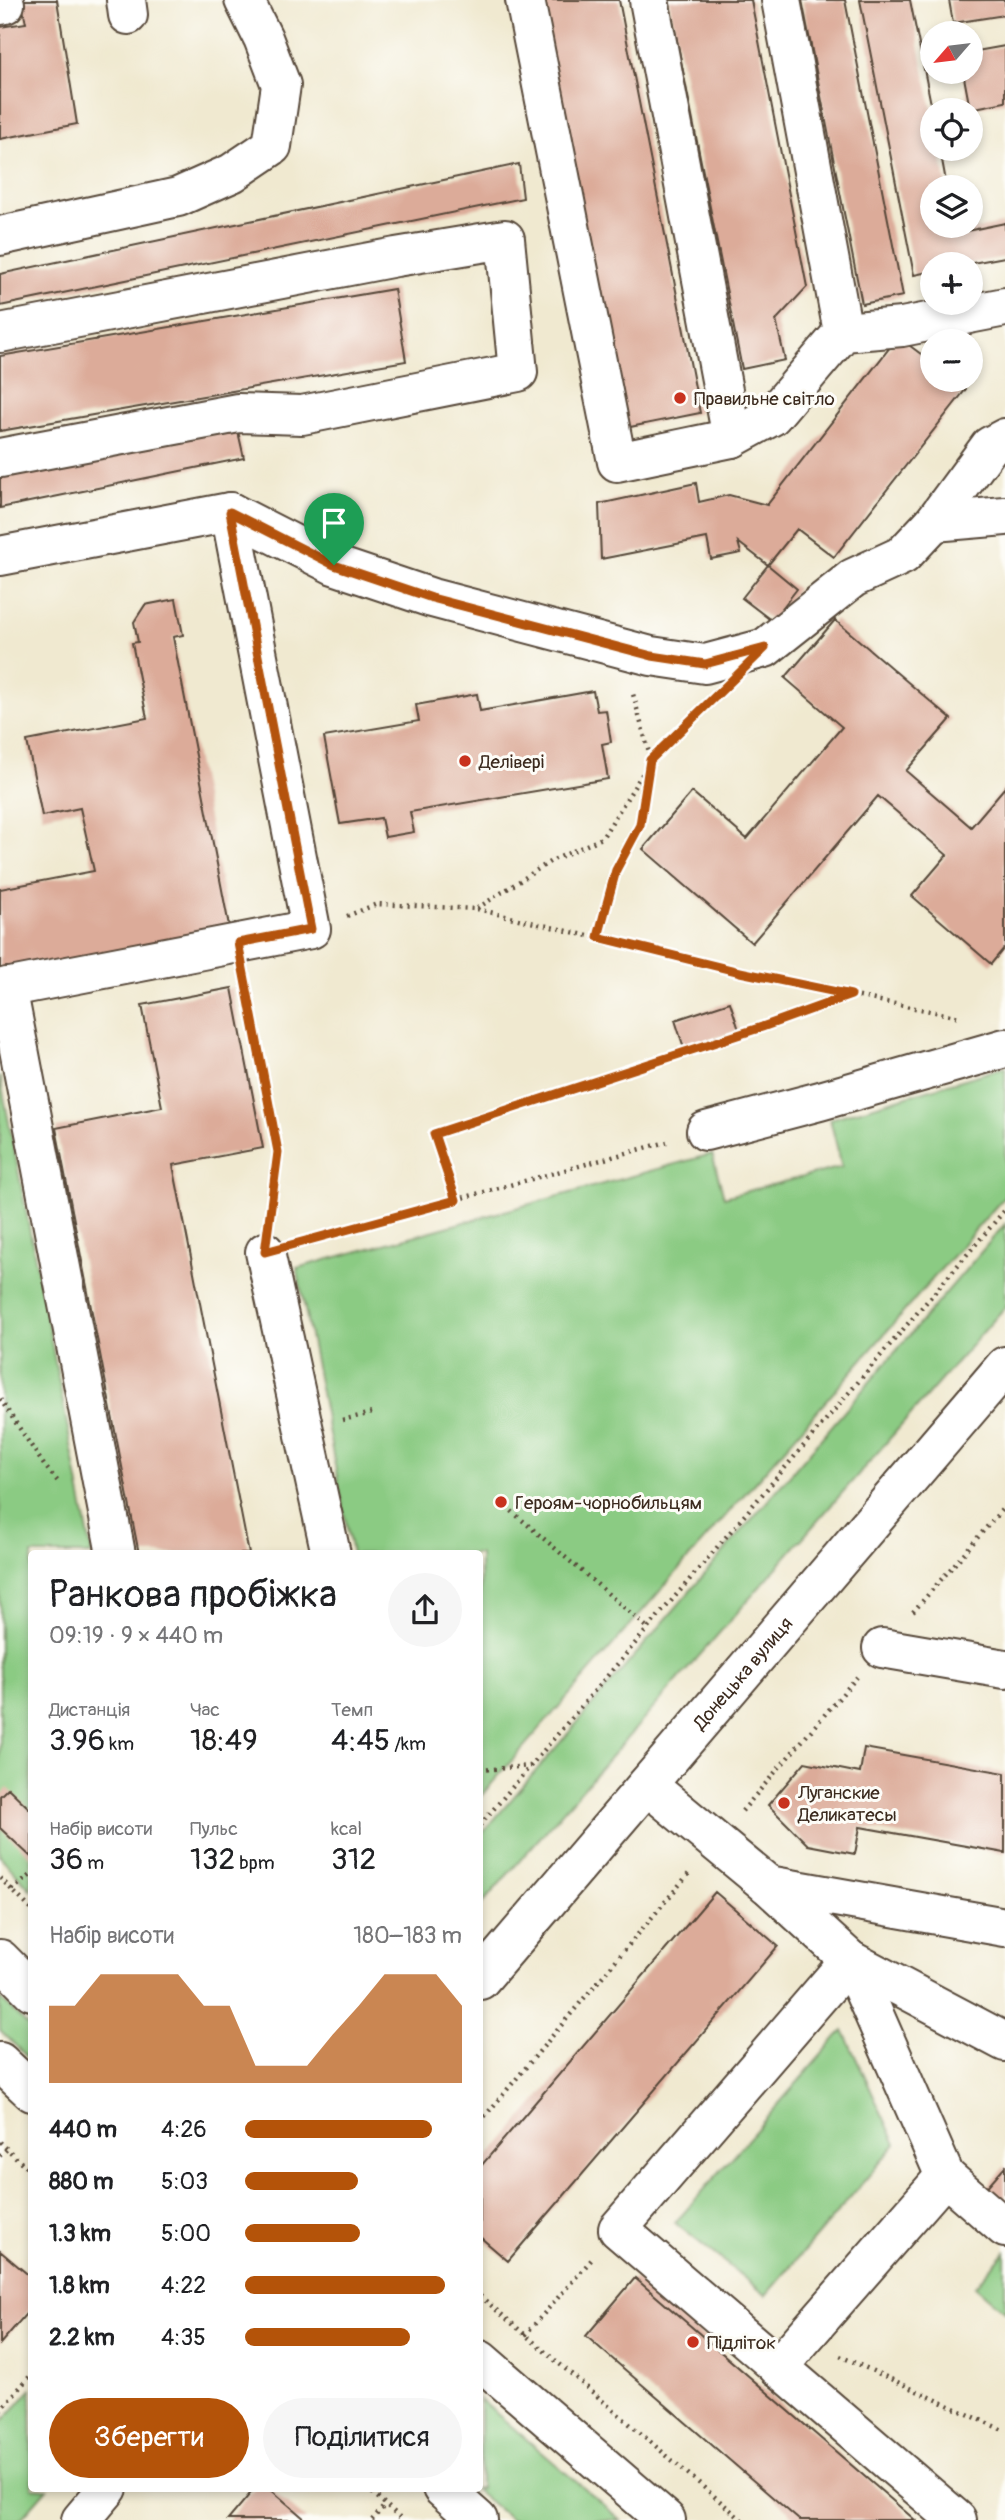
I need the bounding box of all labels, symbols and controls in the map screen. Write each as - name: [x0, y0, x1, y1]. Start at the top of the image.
- north arrow: [920, 21, 984, 84]
- map controls: [920, 21, 983, 392]
- button: locate: [920, 98, 983, 161]
- button: layers: [920, 175, 983, 238]
- button: +: [920, 252, 983, 315]
- button: −: [920, 329, 983, 392]
- place label: Правильне світло: [694, 387, 835, 411]
- marker: Правильне світло: [672, 390, 688, 406]
- pin: [304, 493, 364, 565]
- icon: arrive: [315, 504, 353, 542]
- place label: Делівері: [478, 750, 544, 774]
- marker: Делівері: [457, 753, 473, 769]
- place label: Героям-чорнобильцям: [515, 1491, 702, 1515]
- marker: Героям-чорнобильцям: [493, 1494, 509, 1510]
- text: Ранкова пробіжка: [49, 1571, 337, 1619]
- button: share: [388, 1573, 462, 1647]
- street label: Донецька вулиця: [688, 1612, 798, 1736]
- text: 09:19 · 9 × 440 m: [49, 1621, 223, 1650]
- text: Дистанція: [49, 1698, 130, 1722]
- text: Час: [190, 1698, 220, 1722]
- text: Темп: [331, 1698, 373, 1722]
- text: 3.96: [49, 1722, 105, 1759]
- text: 18:49: [190, 1722, 258, 1759]
- text: 4:45: [331, 1722, 390, 1759]
- text: km: [105, 1732, 134, 1756]
- text: /km: [390, 1732, 426, 1756]
- place label: Луганские Деликатесы: [797, 1781, 897, 1827]
- marker: Луганские Деликатесы: [776, 1795, 792, 1811]
- text: Набір висоти: [49, 1817, 152, 1841]
- text: Пульс: [190, 1817, 238, 1841]
- text: kcal: [331, 1817, 362, 1841]
- text: 36: [49, 1841, 83, 1878]
- text: 132: [190, 1841, 235, 1878]
- text: 312: [331, 1841, 376, 1878]
- text: m: [83, 1851, 104, 1875]
- text: bpm: [235, 1851, 275, 1875]
- text: Набір висоти: [49, 1921, 174, 1950]
- text: 180–183 m: [353, 1921, 462, 1950]
- text: 440 m: [49, 2115, 117, 2144]
- text: 4:26: [161, 2115, 207, 2144]
- text: 880 m: [49, 2167, 113, 2196]
- text: 5:03: [161, 2167, 208, 2196]
- text: 1.3 km: [49, 2219, 111, 2248]
- text: 5:00: [161, 2219, 211, 2248]
- text: 1.8 km: [49, 2271, 110, 2300]
- text: 4:22: [161, 2271, 206, 2300]
- text: 2.2 km: [49, 2323, 115, 2352]
- text: 4:35: [161, 2323, 206, 2352]
- place label: Підліток: [707, 2331, 776, 2355]
- marker: Підліток: [685, 2334, 701, 2350]
- button: Зберегти: [49, 2398, 249, 2478]
- button: Поділитися: [263, 2398, 462, 2478]

